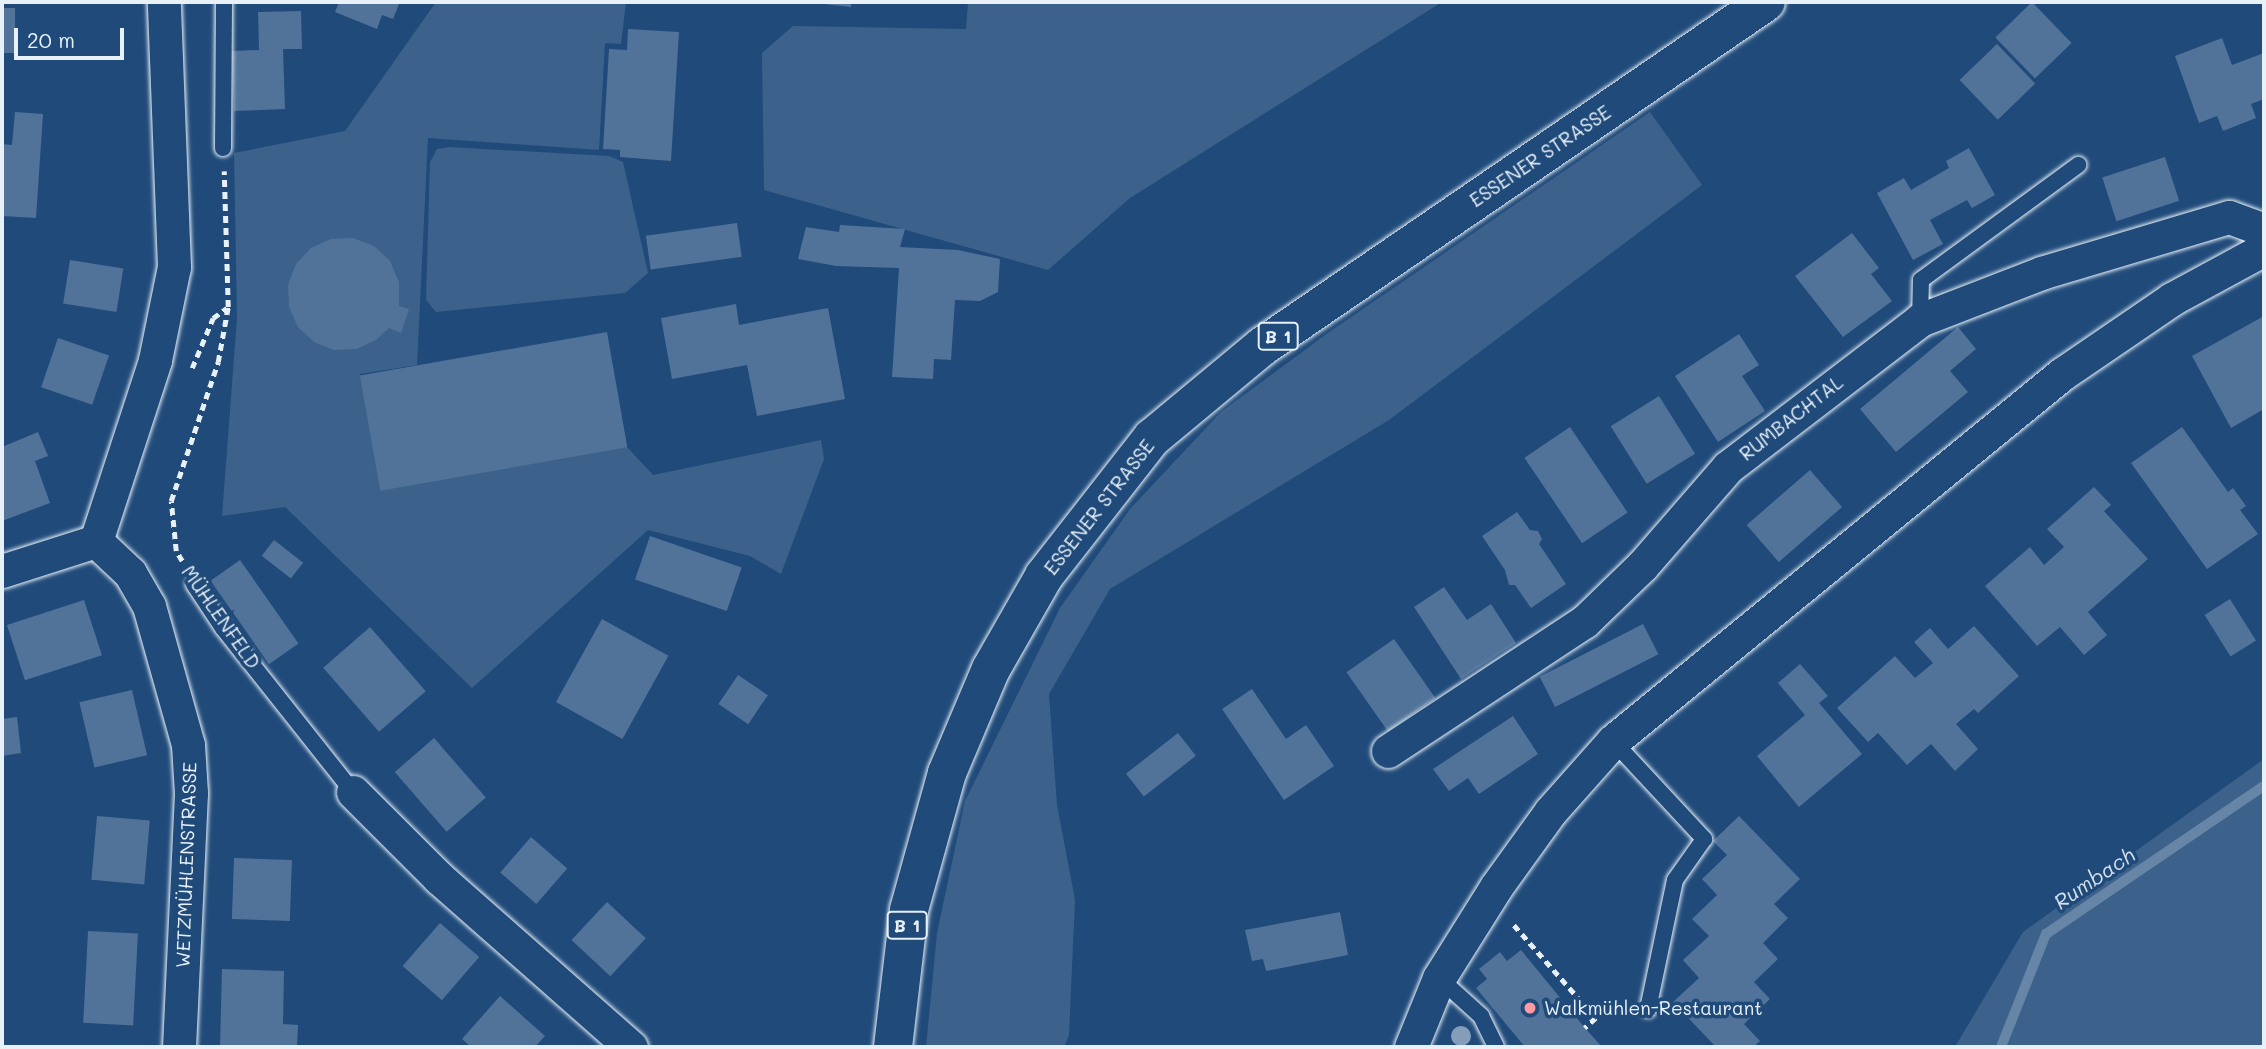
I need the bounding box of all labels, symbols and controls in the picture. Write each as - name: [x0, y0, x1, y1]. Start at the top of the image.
- scale bar: [18, 14, 128, 58]
- text: 20 m: [27, 26, 75, 53]
- street label: ESSENER STRASSE: [1465, 100, 1615, 212]
- road number: B 1: [1257, 322, 1299, 350]
- street label: RUMBACHTAL: [1735, 371, 1847, 465]
- street label: ESSENER STRASSE: [1039, 435, 1159, 579]
- street label: MÜHLENFELD: [177, 561, 265, 673]
- street label: WETZMÜHLENSTRASSE: [171, 762, 201, 968]
- water label: Rumbach: [2049, 842, 2139, 914]
- road number: B 1: [886, 910, 928, 940]
- place label: Walkmühlen-Restaurant: [1544, 997, 1763, 1019]
- marker: Walkmühlen-Restaurant: [1522, 1000, 1538, 1016]

